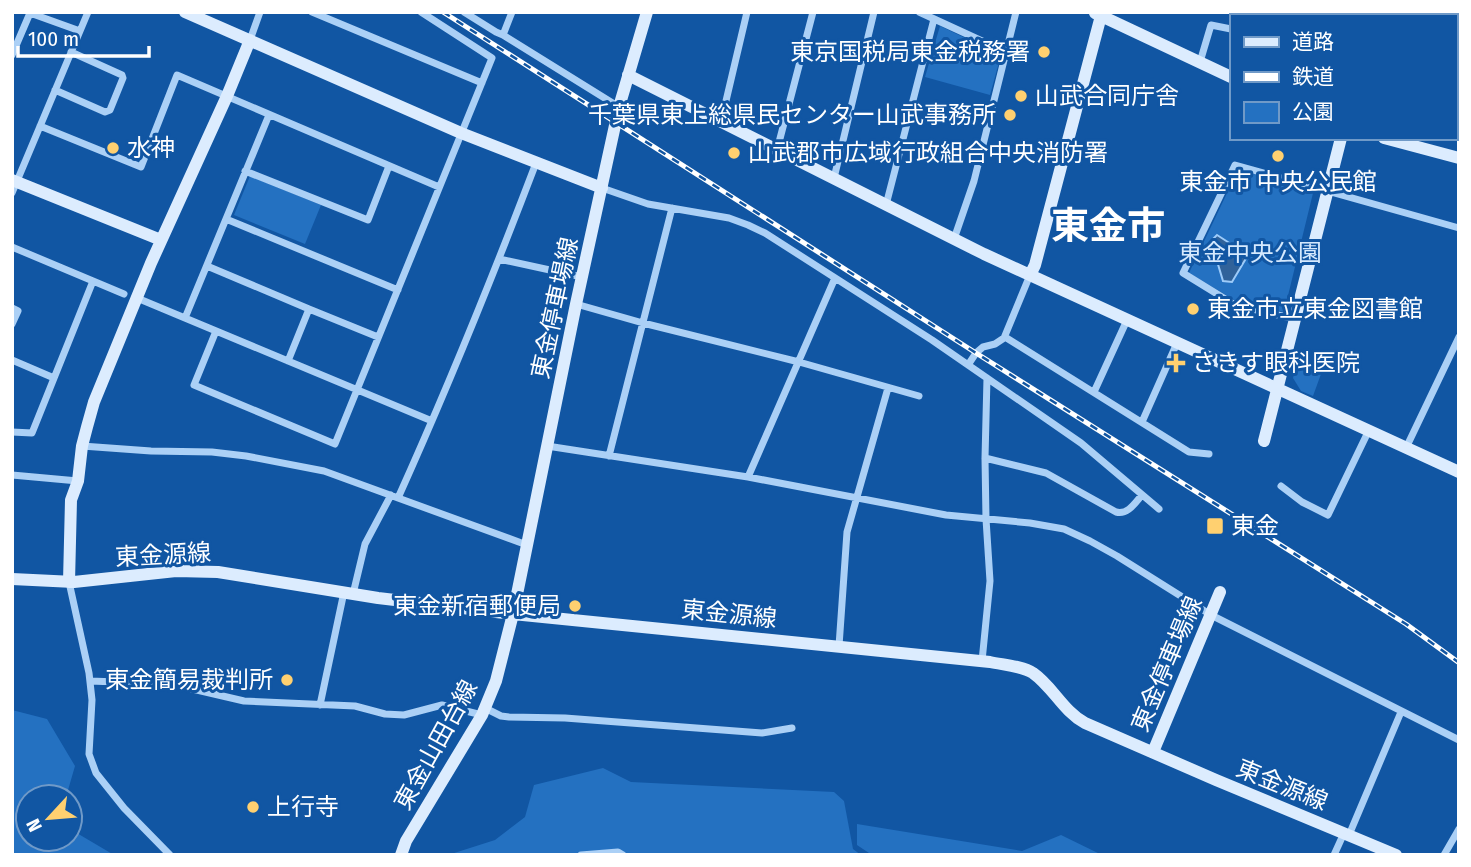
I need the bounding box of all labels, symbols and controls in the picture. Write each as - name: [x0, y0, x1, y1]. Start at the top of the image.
- scale bar: [18, 14, 149, 58]
- legend: [1230, 14, 1457, 140]
- text: 100 m: [28, 26, 79, 52]
- text: 道路: [1292, 29, 1334, 55]
- place label: 東京国税局東金税務署: [790, 38, 1030, 66]
- marker: 東京国税局東金税務署: [1036, 44, 1052, 60]
- text: 鉄道: [1292, 64, 1334, 90]
- place label: 山武合同庁舎: [1035, 82, 1179, 110]
- marker: 山武合同庁舎: [1013, 88, 1029, 104]
- text: 公園: [1292, 99, 1334, 125]
- place label: 千葉県東上総県民センター山武事務所: [588, 101, 996, 129]
- marker: 千葉県東上総県民センター山武事務所: [1002, 107, 1018, 123]
- place label: 水神: [127, 134, 175, 162]
- place label: 山武郡市広域行政組合中央消防署: [748, 139, 1108, 167]
- marker: 水神: [105, 140, 121, 156]
- marker: 山武郡市広域行政組合中央消防署: [726, 145, 742, 161]
- marker: 東金市 中央公民館: [1270, 148, 1286, 164]
- place label: 東金市 中央公民館: [1179, 168, 1377, 196]
- district label: 東金市: [1051, 203, 1165, 249]
- street label: 東金停車場線: [526, 235, 584, 381]
- park label: 東金中央公園: [1178, 239, 1322, 267]
- place label: 東金市立東金図書館: [1207, 295, 1423, 323]
- marker: 東金市立東金図書館: [1185, 301, 1201, 317]
- place label: さきす眼科医院: [1192, 349, 1360, 377]
- marker: さきす眼科医院: [1166, 353, 1186, 373]
- place label: 東金: [1231, 512, 1279, 540]
- marker: 東金: [1205, 516, 1225, 536]
- street label: 東金源線: [114, 539, 212, 571]
- place label: 東金新宿郵便局: [393, 592, 561, 620]
- street label: 東金停車場線: [1126, 592, 1208, 736]
- street label: 東金源線: [680, 595, 778, 633]
- marker: 東金新宿郵便局: [567, 598, 583, 614]
- place label: 東金簡易裁判所: [105, 666, 273, 694]
- marker: 東金簡易裁判所: [279, 672, 295, 688]
- street label: 東金山田台線: [389, 675, 483, 815]
- street label: 東金源線: [1232, 754, 1332, 816]
- north arrow: [14, 783, 84, 853]
- place label: 上行寺: [267, 793, 339, 821]
- marker: 上行寺: [245, 799, 261, 815]
- text: N: [21, 815, 47, 835]

